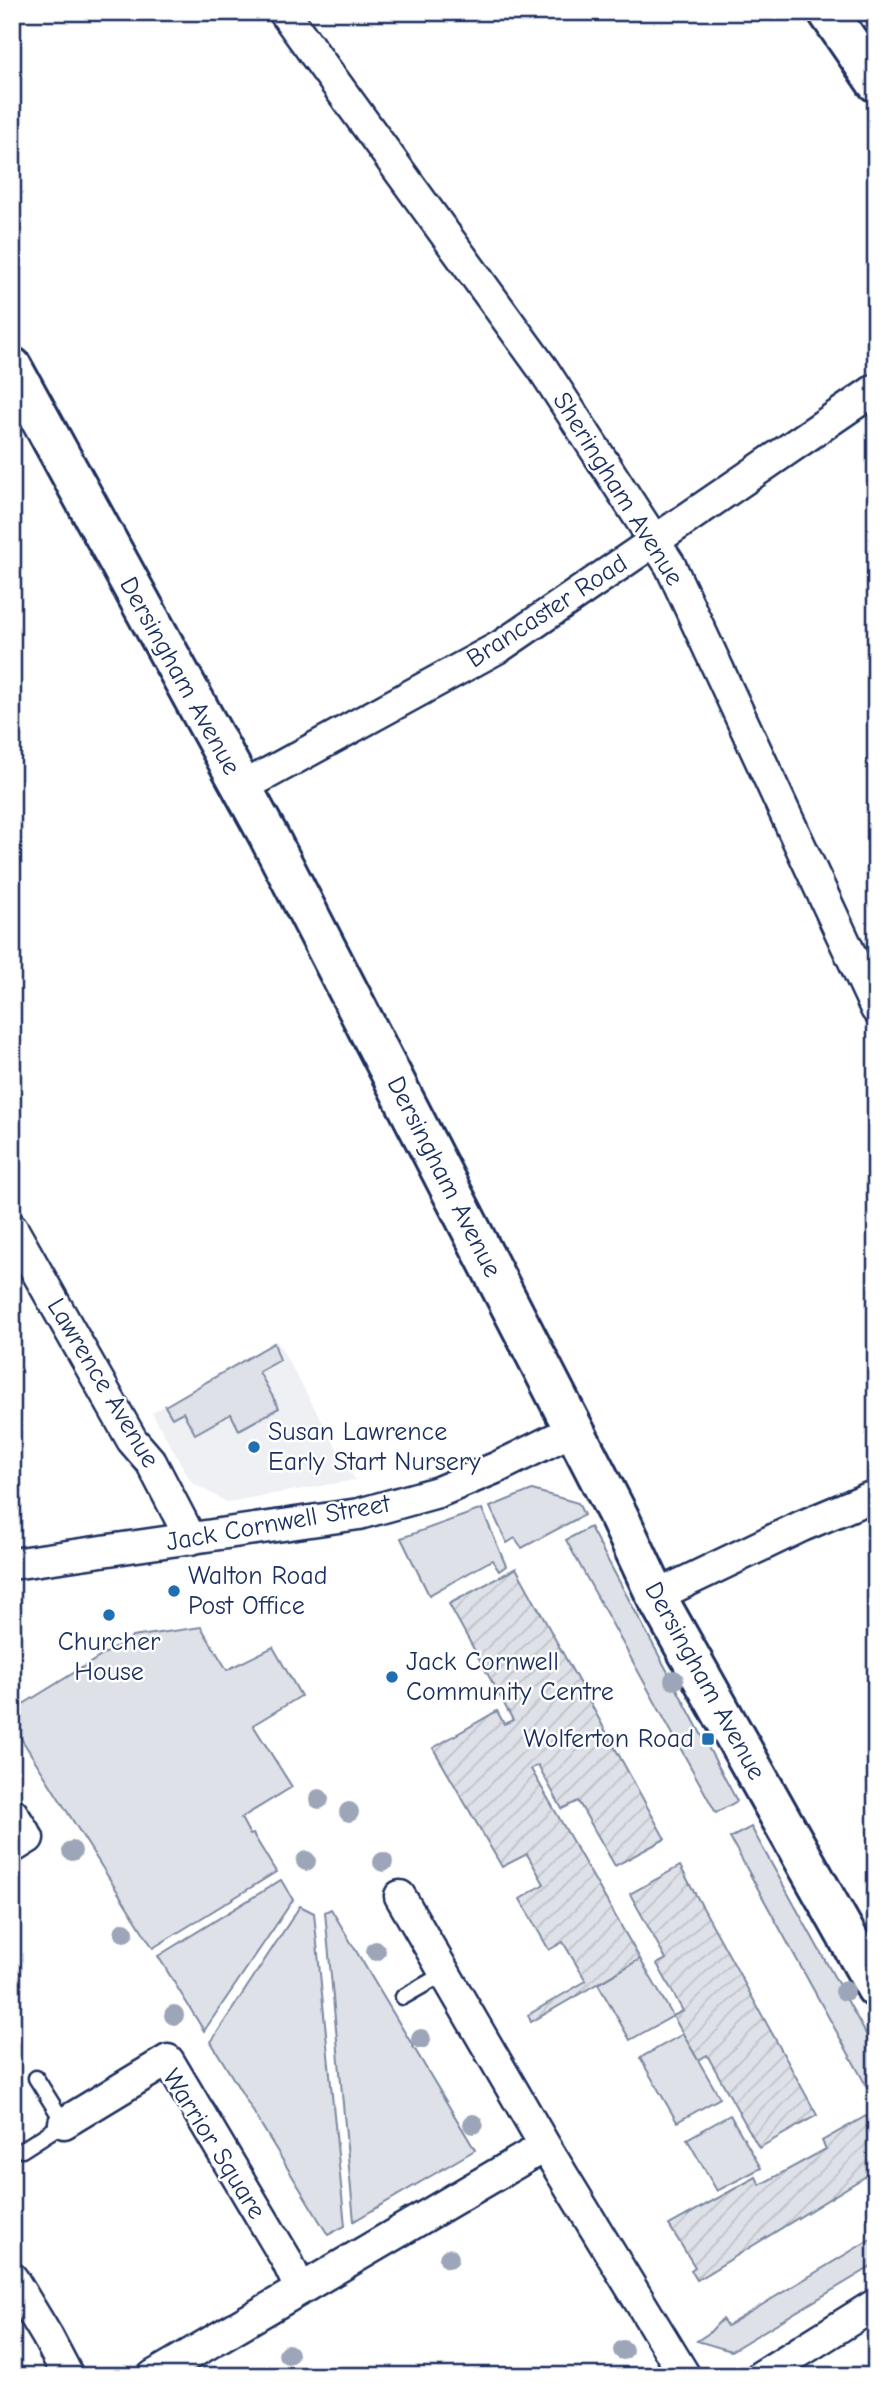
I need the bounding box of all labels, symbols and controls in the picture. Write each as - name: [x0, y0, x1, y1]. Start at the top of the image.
- street label: Sheringham Avenue: [546, 387, 690, 591]
- street label: Brancaster Road: [461, 548, 633, 674]
- street label: Dersingham Avenue: [113, 572, 247, 780]
- street label: Dersingham Avenue: [380, 1072, 508, 1282]
- street label: Lawrence Avenue: [41, 1293, 165, 1473]
- place label: Susan Lawrence Early Start Nursery: [268, 1417, 481, 1477]
- marker: Susan Lawrence Early Start Nursery: [246, 1439, 262, 1455]
- street label: Jack Cornwell Street: [164, 1488, 394, 1557]
- place label: Walton Road Post Office: [188, 1561, 328, 1621]
- street label: Dersingham Avenue: [638, 1577, 772, 1785]
- marker: Walton Road Post Office: [166, 1583, 182, 1599]
- marker: Churcher House: [101, 1607, 117, 1623]
- place label: Churcher House: [58, 1627, 161, 1687]
- place label: Jack Cornwell Community Centre: [406, 1647, 614, 1707]
- marker: Jack Cornwell Community Centre: [384, 1669, 400, 1685]
- place label: Wolferton Road: [523, 1724, 694, 1754]
- marker: Wolferton Road: [700, 1731, 716, 1747]
- street label: Warrior Square: [156, 2064, 272, 2224]

